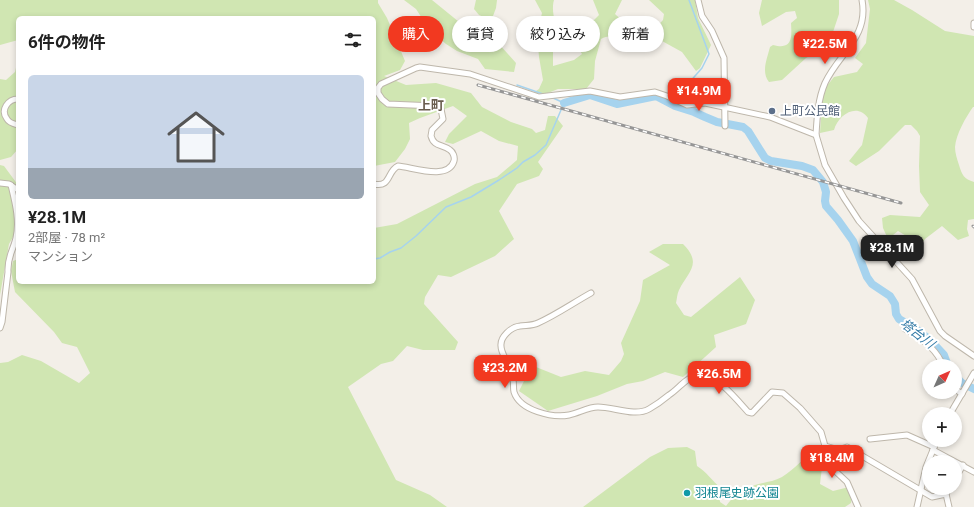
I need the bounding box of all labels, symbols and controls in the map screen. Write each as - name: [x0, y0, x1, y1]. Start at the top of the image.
- chip: 購入: [388, 16, 444, 52]
- chip: 賃貸: [452, 16, 508, 52]
- chip: 絞り込み: [516, 16, 600, 52]
- chip: 新着: [608, 16, 664, 52]
- icon: filters: [342, 29, 364, 51]
- pin: ¥22.5M: [792, 31, 858, 65]
- text: 6件の物件: [28, 32, 106, 52]
- text: ¥22.5M: [803, 36, 847, 51]
- pin: ¥14.9M: [666, 78, 732, 112]
- text: ¥14.9M: [677, 83, 721, 98]
- district label: 上町: [418, 98, 444, 113]
- icon: home: [160, 101, 232, 173]
- place label: 上町公民館: [780, 104, 840, 118]
- marker: 上町公民館: [767, 106, 777, 116]
- text: ¥28.1M: [28, 207, 86, 227]
- text: 2部屋 · 78 m²: [28, 230, 105, 245]
- pin: ¥28.1M: [859, 235, 925, 269]
- text: ¥28.1M: [870, 240, 914, 255]
- text: マンション: [28, 249, 93, 264]
- water label: 塔台川: [898, 315, 939, 353]
- pin: ¥23.2M: [472, 355, 538, 389]
- north arrow: [922, 359, 962, 399]
- map controls: [922, 359, 962, 495]
- text: ¥23.2M: [483, 360, 527, 375]
- pin: ¥26.5M: [686, 361, 752, 395]
- text: ¥26.5M: [697, 366, 741, 381]
- button: +: [922, 407, 962, 447]
- pin: ¥18.4M: [799, 445, 865, 479]
- text: ¥18.4M: [810, 450, 854, 465]
- button: −: [922, 455, 962, 495]
- place label: 羽根尾史跡公園: [695, 486, 779, 500]
- marker: 羽根尾史跡公園: [682, 488, 692, 498]

